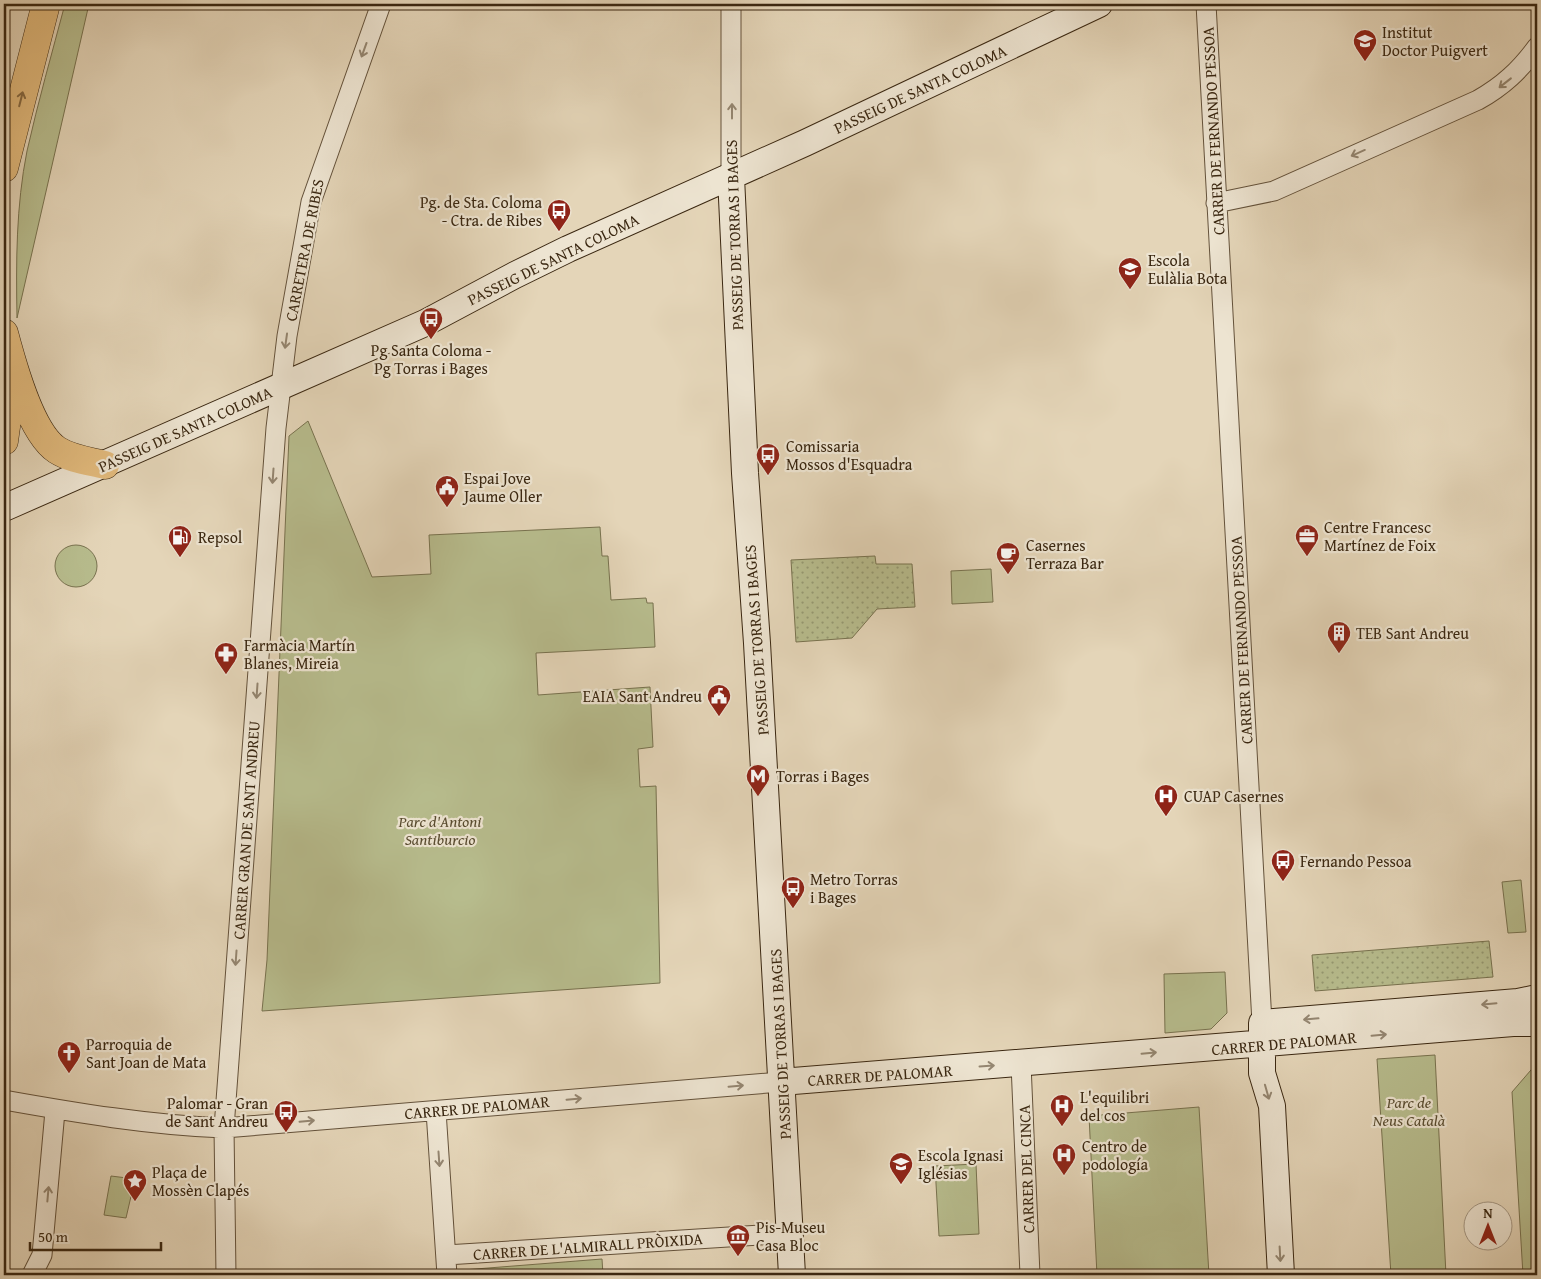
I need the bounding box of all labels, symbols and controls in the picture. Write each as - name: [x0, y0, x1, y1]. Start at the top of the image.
- place label: Institut Doctor Puigvert: [1382, 20, 1488, 62]
- street label: CARRER DE FERNANDO PESSOA: [1196, 26, 1230, 236]
- school or university icon: Institut Doctor Puigvert: [1352, 28, 1378, 62]
- street label: PASSEIG DE SANTA COLOMA: [830, 38, 1011, 140]
- one-way arrow: [359, 41, 368, 57]
- one-way arrow: [1498, 78, 1511, 89]
- one-way arrow: [17, 91, 27, 107]
- one-way arrow: [727, 103, 737, 120]
- street label: PASSEIG DE TORRAS I BAGES: [719, 139, 749, 331]
- one-way arrow: [1351, 149, 1366, 159]
- street label: CARRETERA DE RIBES: [278, 177, 330, 323]
- place label: Pg. de Sta. Coloma - Ctra. de Ribes: [420, 190, 542, 232]
- bus stop icon: Pg. de Sta. Coloma - Ctra. de Ribes: [546, 198, 572, 232]
- street label: PASSEIG DE SANTA COLOMA: [463, 207, 643, 311]
- place label: Escola Eulàlia Bota: [1148, 248, 1228, 290]
- school or university icon: Escola Eulàlia Bota: [1117, 256, 1143, 290]
- bus stop icon: Pg Santa Coloma - Pg Torras i Bages: [418, 306, 444, 340]
- one-way arrow: [281, 332, 291, 348]
- place label: Pg Santa Coloma - Pg Torras i Bages: [371, 338, 492, 380]
- street label: PASSEIG DE SANTA COLOMA: [94, 380, 276, 478]
- place label: Comissaria Mossos d'Esquadra: [786, 434, 913, 476]
- bus stop icon: Comissaria Mossos d'Esquadra: [755, 442, 781, 476]
- place label: Espai Jove Jaume Oller: [462, 466, 543, 508]
- one-way arrow: [268, 468, 277, 484]
- public building icon: Espai Jove Jaume Oller: [434, 474, 460, 508]
- place label: Centre Francesc Martínez de Foix: [1324, 515, 1437, 557]
- office icon: Centre Francesc Martínez de Foix: [1294, 523, 1320, 557]
- fuel station icon: Repsol: [167, 524, 193, 558]
- place label: Repsol: [198, 525, 243, 549]
- place label: Casernes Terraza Bar: [1026, 533, 1104, 575]
- street label: CARRER DE FERNANDO PESSOA: [1224, 535, 1258, 745]
- cafe icon: Casernes Terraza Bar: [995, 541, 1021, 575]
- street label: PASSEIG DE TORRAS I BAGES: [737, 544, 775, 736]
- building icon: TEB Sant Andreu: [1326, 620, 1352, 654]
- place label: TEB Sant Andreu: [1356, 621, 1469, 645]
- place label: Farmàcia Martín Blanes, Mireia: [244, 633, 355, 675]
- pharmacy icon: Farmàcia Martín Blanes, Mireia: [213, 641, 239, 675]
- one-way arrow: [252, 683, 261, 699]
- public building icon: EAIA Sant Andreu: [706, 683, 732, 717]
- place label: EAIA Sant Andreu: [583, 684, 702, 708]
- street label: CARRER GRAN DE SANT ANDREU: [226, 719, 266, 940]
- metro station icon: Torras i Bages: [745, 763, 771, 797]
- place label: Torras i Bages: [776, 764, 869, 788]
- hospital icon: CUAP Casernes: [1153, 783, 1179, 817]
- place label: CUAP Casernes: [1184, 784, 1284, 808]
- park label: Parc d'Antoni Santiburcio: [398, 809, 481, 851]
- bus stop icon: Fernando Pessoa: [1270, 848, 1296, 882]
- place label: Fernando Pessoa: [1300, 849, 1412, 873]
- place label: Metro Torras i Bages: [810, 867, 898, 909]
- bus stop icon: Metro Torras i Bages: [780, 875, 806, 909]
- street label: PASSEIG DE TORRAS I BAGES: [763, 948, 797, 1140]
- one-way arrow: [231, 949, 241, 965]
- one-way arrow: [1481, 999, 1497, 1009]
- one-way arrow: [1303, 1014, 1319, 1024]
- street label: CARRER DE PALOMAR: [1211, 1025, 1358, 1061]
- one-way arrow: [1371, 1030, 1387, 1040]
- place label: Parroquia de Sant Joan de Mata: [86, 1032, 207, 1074]
- church icon: Parroquia de Sant Joan de Mata: [56, 1040, 82, 1074]
- one-way arrow: [1141, 1049, 1157, 1058]
- street label: CARRER DE PALOMAR: [807, 1058, 954, 1092]
- one-way arrow: [979, 1062, 995, 1071]
- one-way arrow: [727, 1081, 743, 1091]
- one-way arrow: [1263, 1083, 1273, 1099]
- place label: L'equilibri del cos: [1080, 1085, 1150, 1127]
- street label: CARRER DE PALOMAR: [404, 1089, 551, 1125]
- park label: Parc de Neus Català: [1372, 1090, 1446, 1132]
- place label: Palomar - Gran de Sant Andreu: [165, 1091, 268, 1133]
- hospital icon: L'equilibri del cos: [1049, 1093, 1075, 1127]
- one-way arrow: [565, 1095, 581, 1104]
- bus stop icon: Palomar - Gran de Sant Andreu: [273, 1099, 299, 1133]
- street label: CARRER DEL CINCA: [1012, 1104, 1040, 1234]
- one-way arrow: [299, 1116, 315, 1126]
- place label: Centro de podología: [1082, 1134, 1149, 1176]
- hospital icon: Centro de podología: [1051, 1142, 1077, 1176]
- place label: Escola Ignasi Iglésias: [918, 1143, 1004, 1185]
- one-way arrow: [435, 1151, 444, 1167]
- school or university icon: Escola Ignasi Iglésias: [888, 1151, 914, 1185]
- place label: Plaça de Mossèn Clapés: [152, 1160, 249, 1202]
- place icon: Plaça de Mossèn Clapés: [122, 1168, 148, 1202]
- one-way arrow: [43, 1186, 52, 1202]
- north arrow: [1464, 1202, 1514, 1252]
- text: N: [1483, 1203, 1493, 1223]
- place label: Pis-Museu Casa Bloc: [756, 1215, 826, 1257]
- scale bar: [30, 1219, 161, 1251]
- museum icon: Pis-Museu Casa Bloc: [725, 1223, 751, 1257]
- text: 50 m: [38, 1226, 69, 1247]
- street label: CARRER DE L'ALMIRALL PRÒIXIDA: [472, 1226, 704, 1266]
- one-way arrow: [1276, 1245, 1285, 1261]

